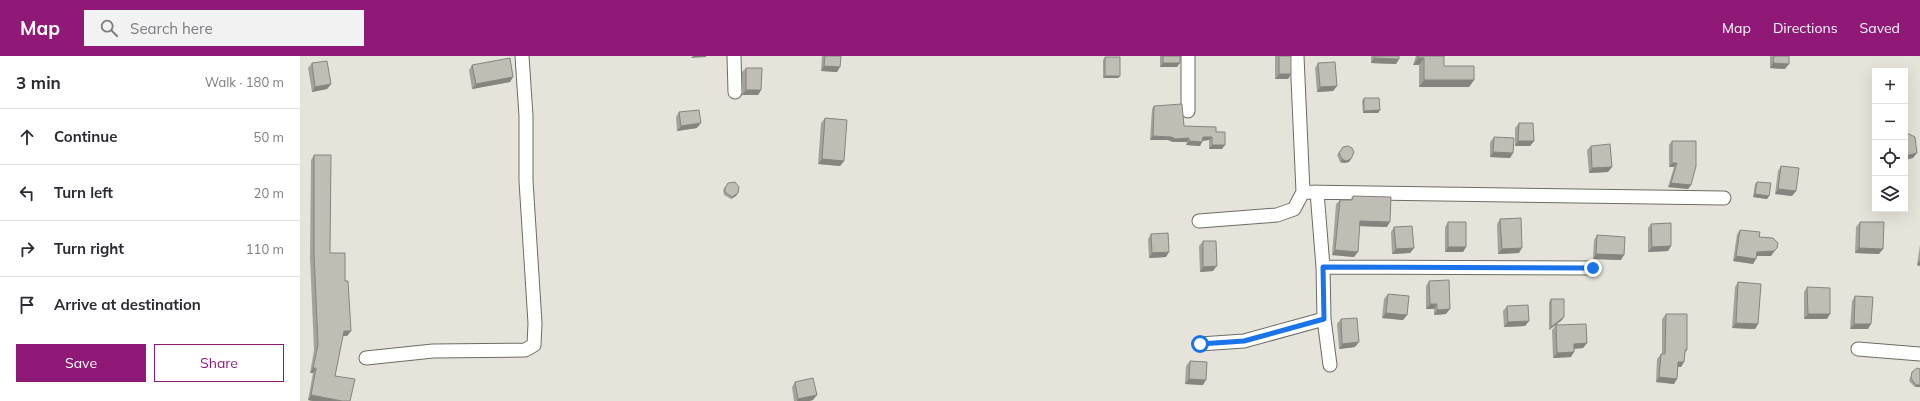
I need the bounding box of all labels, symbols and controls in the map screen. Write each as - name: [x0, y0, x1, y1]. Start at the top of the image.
- search box: [84, 10, 364, 46]
- text: Map: [20, 16, 60, 40]
- icon: search: [98, 17, 120, 39]
- text: Search here: [130, 19, 213, 38]
- text: Map: [1722, 19, 1751, 37]
- text: Directions: [1773, 19, 1838, 37]
- text: Saved: [1860, 19, 1900, 37]
- map controls: [1872, 68, 1908, 212]
- button: +: [1872, 68, 1908, 104]
- text: 3 min: [16, 72, 61, 93]
- text: Walk · 180 m: [205, 74, 284, 90]
- button: −: [1872, 104, 1908, 140]
- icon: ahead: [16, 126, 38, 148]
- text: Continue: [54, 127, 117, 146]
- text: 50 m: [254, 129, 284, 145]
- button: locate: [1872, 140, 1908, 176]
- button: layers: [1872, 176, 1908, 212]
- icon: left: [16, 182, 38, 204]
- text: Turn left: [54, 183, 113, 202]
- text: 20 m: [254, 185, 284, 201]
- icon: right: [16, 238, 38, 260]
- text: Turn right: [54, 239, 124, 258]
- text: 110 m: [246, 241, 284, 257]
- route end: [1584, 259, 1602, 277]
- icon: arrive: [16, 294, 38, 316]
- text: Arrive at destination: [54, 295, 201, 314]
- route start: [1191, 335, 1209, 353]
- button: Save: [16, 344, 146, 382]
- button: Share: [154, 344, 284, 382]

